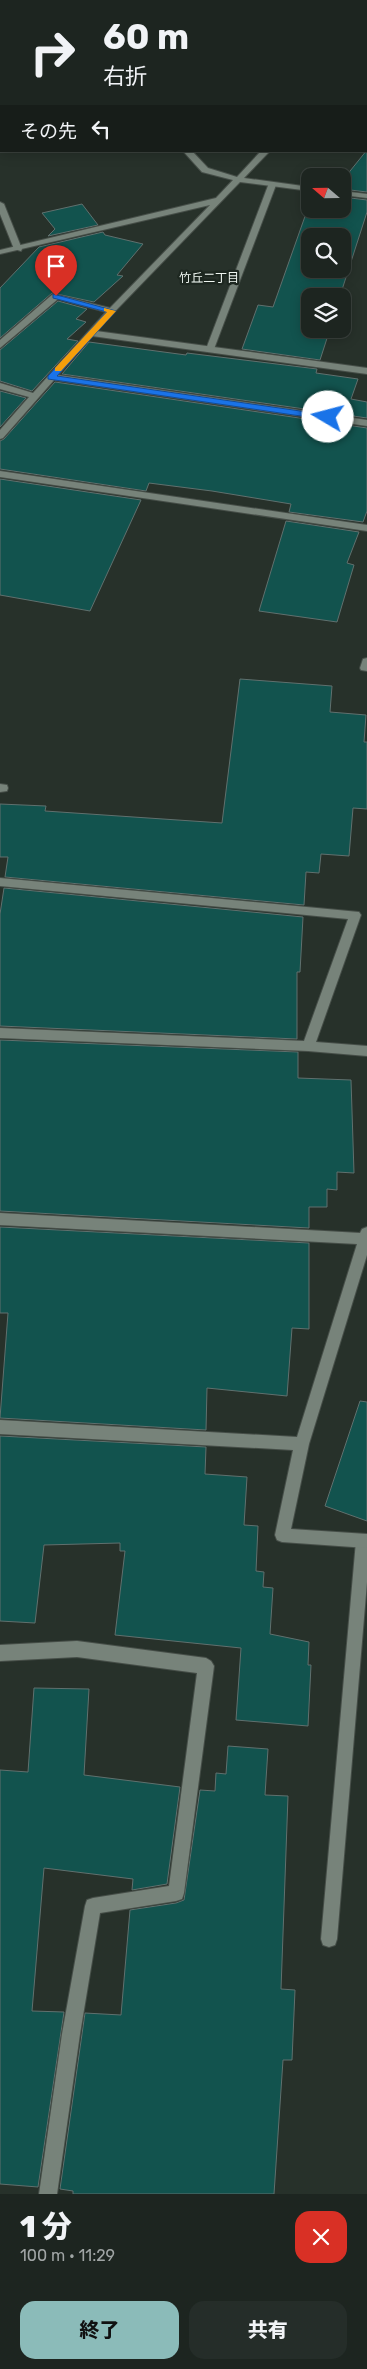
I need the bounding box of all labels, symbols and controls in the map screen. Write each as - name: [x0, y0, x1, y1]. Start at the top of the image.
- text: 60 m: [103, 16, 189, 58]
- icon: right: [20, 20, 85, 85]
- text: 右折: [103, 63, 147, 90]
- icon: left: [87, 115, 115, 143]
- text: その先: [20, 120, 77, 143]
- north arrow: [301, 168, 351, 218]
- map controls: [301, 168, 351, 338]
- button: search: [301, 228, 351, 278]
- pin: [35, 245, 77, 296]
- icon: arrive: [42, 252, 70, 280]
- district label: 竹丘二丁目: [179, 271, 239, 285]
- button: layers: [301, 288, 351, 338]
- position arrow: [301, 390, 353, 442]
- text: 1 分: [20, 2209, 72, 2245]
- button: close: [295, 2211, 347, 2263]
- text: 100 m · 11:29: [20, 2246, 115, 2265]
- button: 終了: [20, 2301, 179, 2359]
- button: 共有: [189, 2301, 347, 2359]

